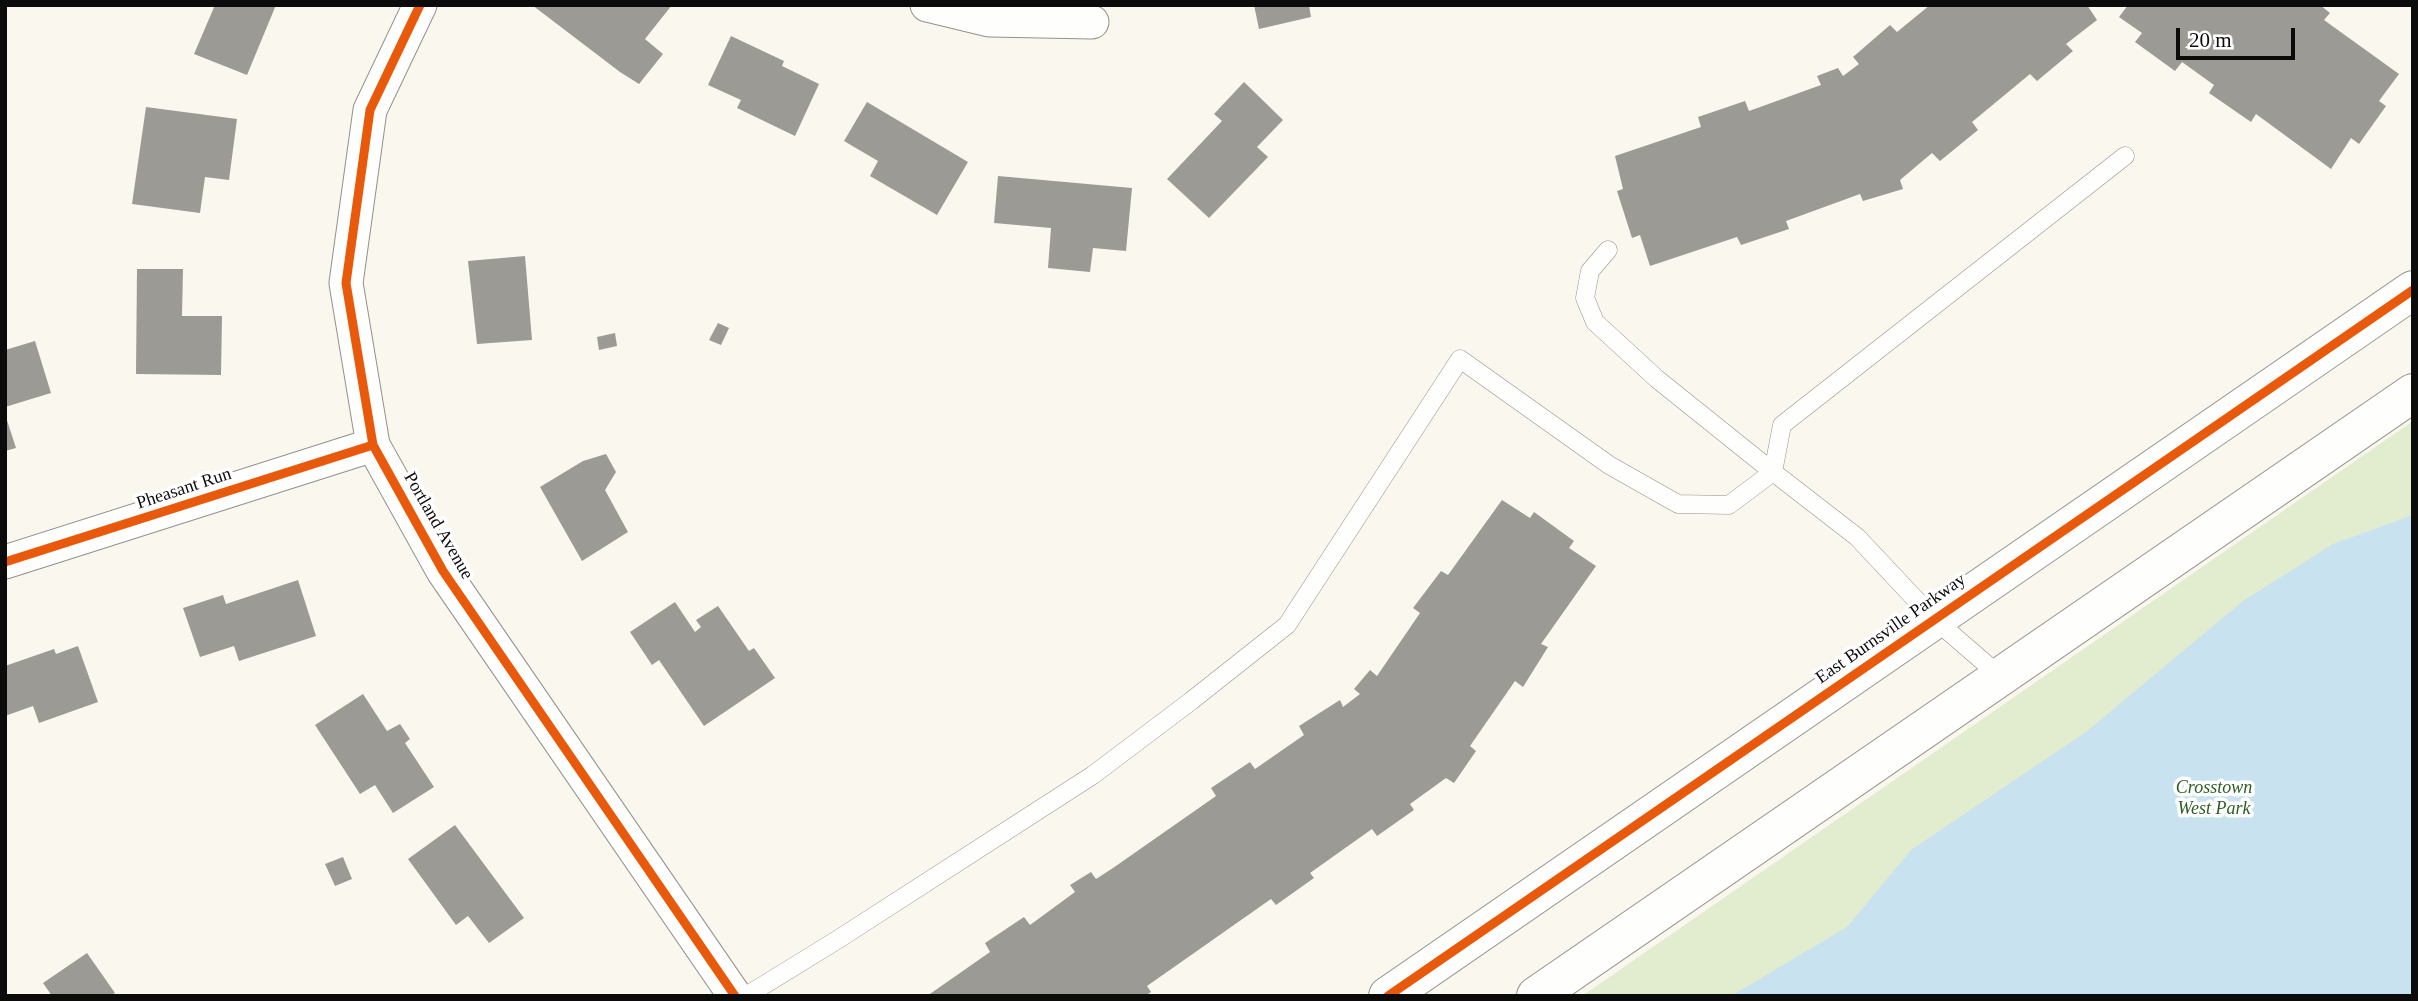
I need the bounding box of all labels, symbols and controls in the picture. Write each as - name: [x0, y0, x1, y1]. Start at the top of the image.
- scale bar: [2180, 14, 2299, 58]
- text: 20 m: [2189, 28, 2232, 52]
- street label: Pheasant Run: [134, 464, 234, 514]
- street label: Portland Avenue: [399, 469, 477, 583]
- street label: East Burnsville Parkway: [1812, 569, 1970, 689]
- park label: Crosstown West Park: [2176, 777, 2252, 820]

